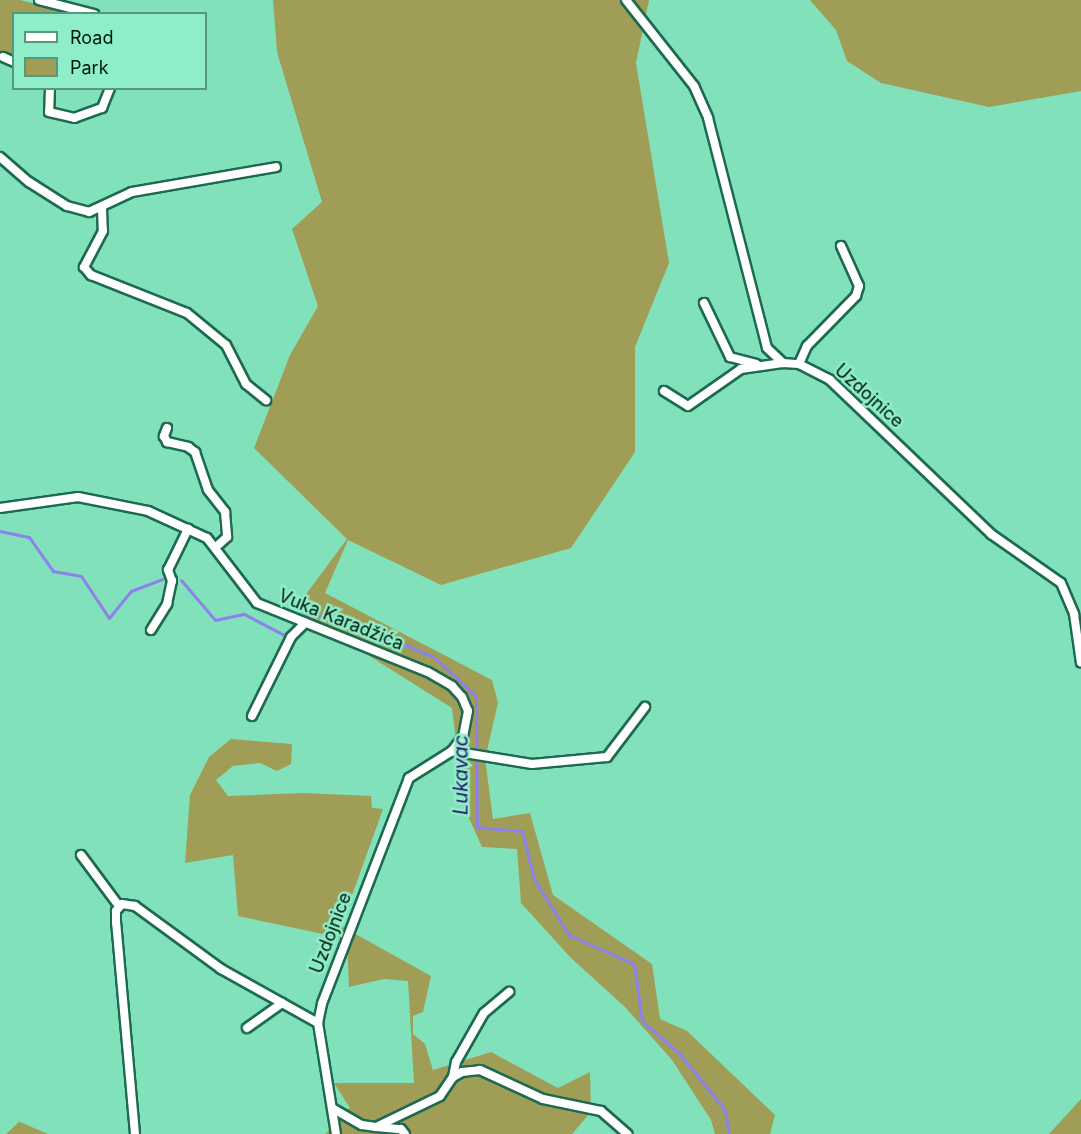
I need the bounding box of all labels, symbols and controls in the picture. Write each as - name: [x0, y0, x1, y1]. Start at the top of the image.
- legend: [12, 12, 207, 90]
- text: Road: [70, 27, 113, 48]
- text: Park: [70, 57, 109, 78]
- street label: Uzdojnice: [830, 360, 908, 432]
- street label: Vuka Karadžića: [275, 585, 407, 655]
- water label: Lukavac: [449, 735, 473, 815]
- street label: Uzdojnice: [306, 889, 356, 977]

